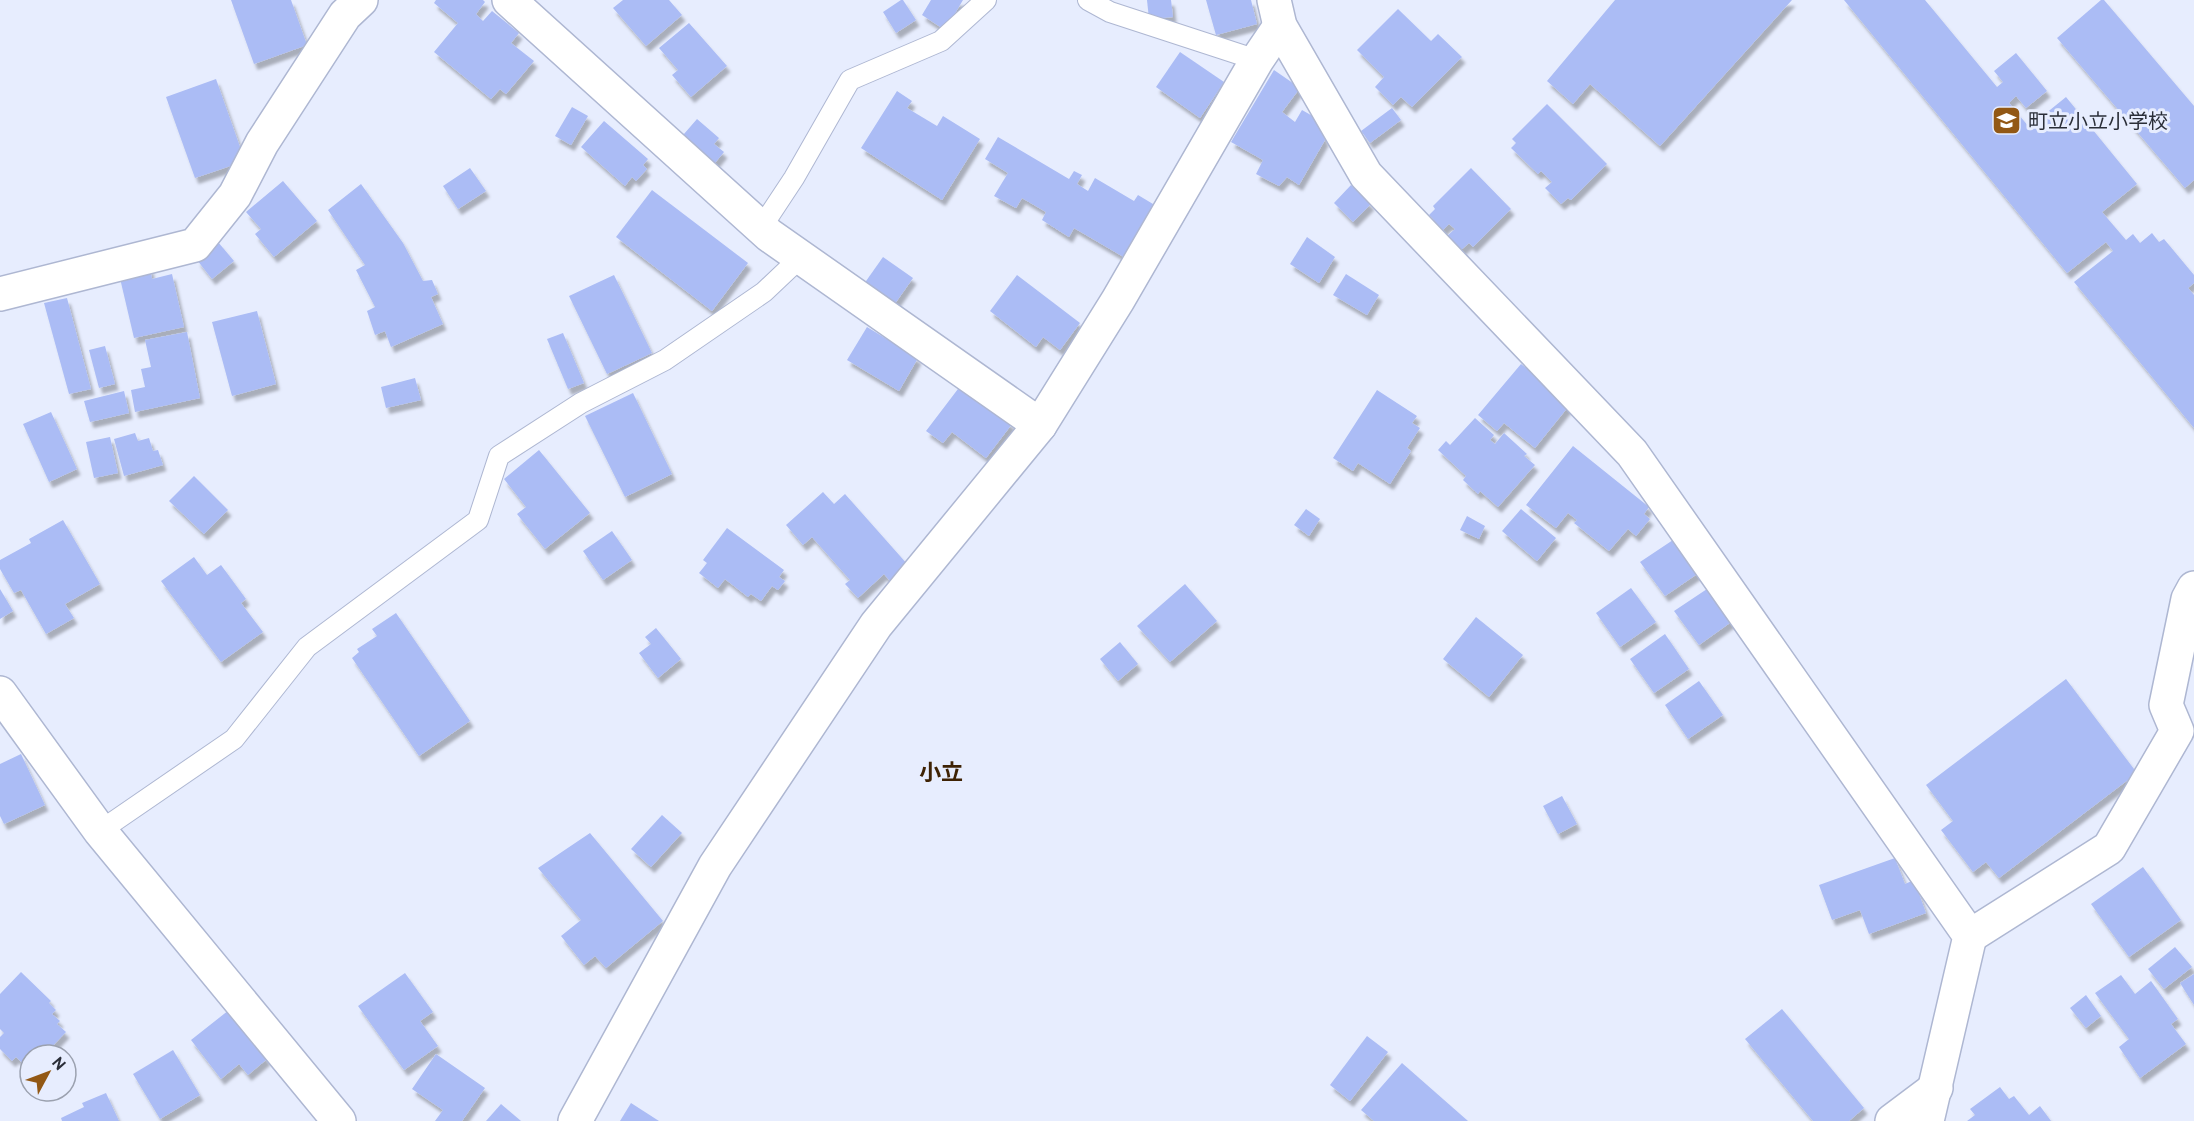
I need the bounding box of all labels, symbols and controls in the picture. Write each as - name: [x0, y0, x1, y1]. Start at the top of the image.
- school or university icon: 町立小立小学校: [1991, 105, 2023, 137]
- place label: 町立小立小学校: [2028, 110, 2168, 136]
- district label: 小立: [919, 761, 963, 788]
- north arrow: [18, 1043, 78, 1103]
- text: N: [46, 1054, 69, 1075]

